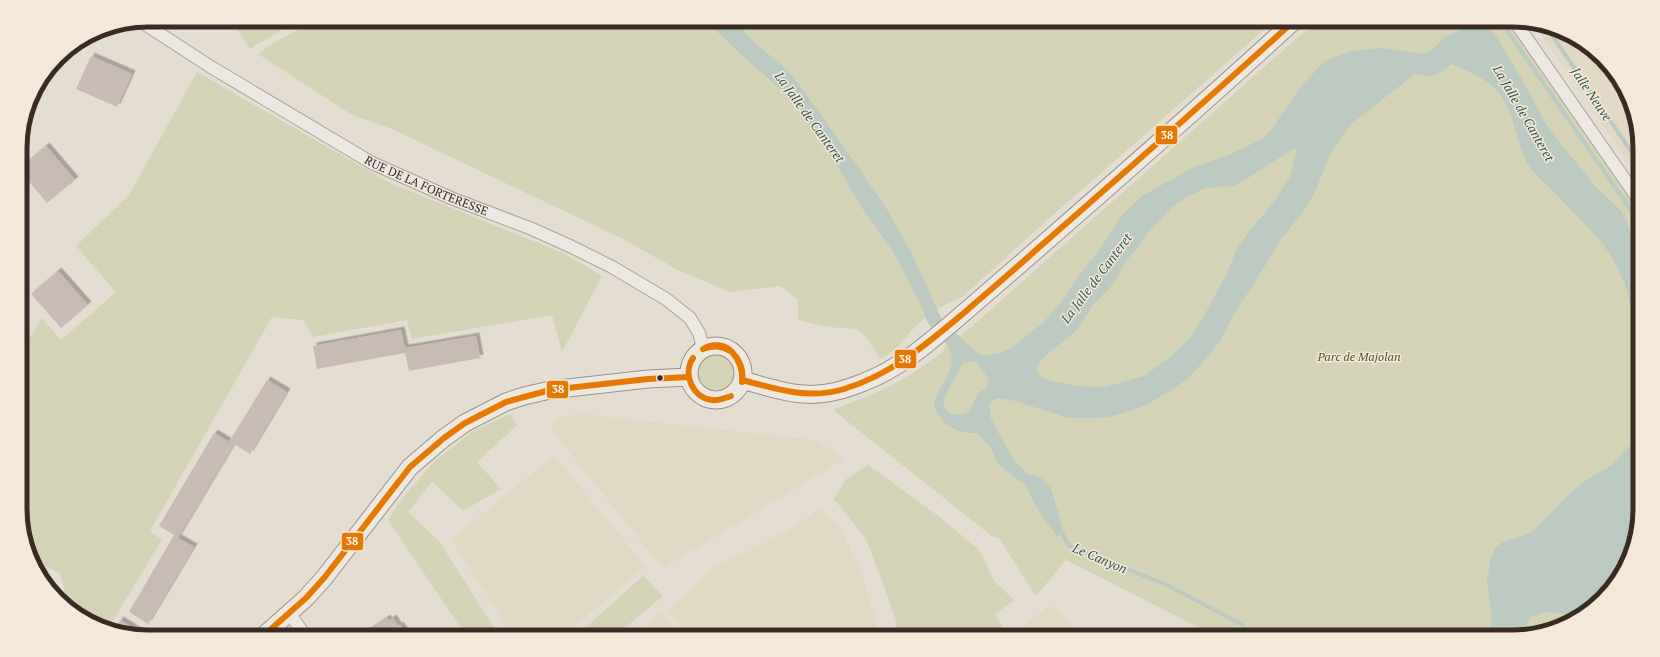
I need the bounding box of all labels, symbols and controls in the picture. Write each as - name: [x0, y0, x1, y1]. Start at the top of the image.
- water label: La Jalle de Canteret: [1489, 61, 1559, 165]
- water label: Jalle Neuve: [1567, 63, 1617, 125]
- water label: La Jalle de Canteret: [770, 67, 849, 167]
- line badge: 38: [1155, 125, 1178, 145]
- text: 38: [1161, 128, 1173, 142]
- street label: RUE DE LA FORTERESSE: [362, 152, 490, 218]
- water label: La Jalle de Canteret: [1056, 229, 1136, 327]
- line badge: 38: [894, 349, 917, 369]
- park label: Parc de Majolan: [1316, 349, 1401, 364]
- text: 38: [899, 352, 911, 366]
- unlabelled marker: [655, 373, 665, 383]
- line badge: 38: [546, 380, 569, 399]
- text: 38: [552, 382, 564, 396]
- line badge: 38: [341, 532, 364, 551]
- text: 38: [346, 534, 358, 548]
- water label: Le Canyon: [1069, 538, 1130, 578]

